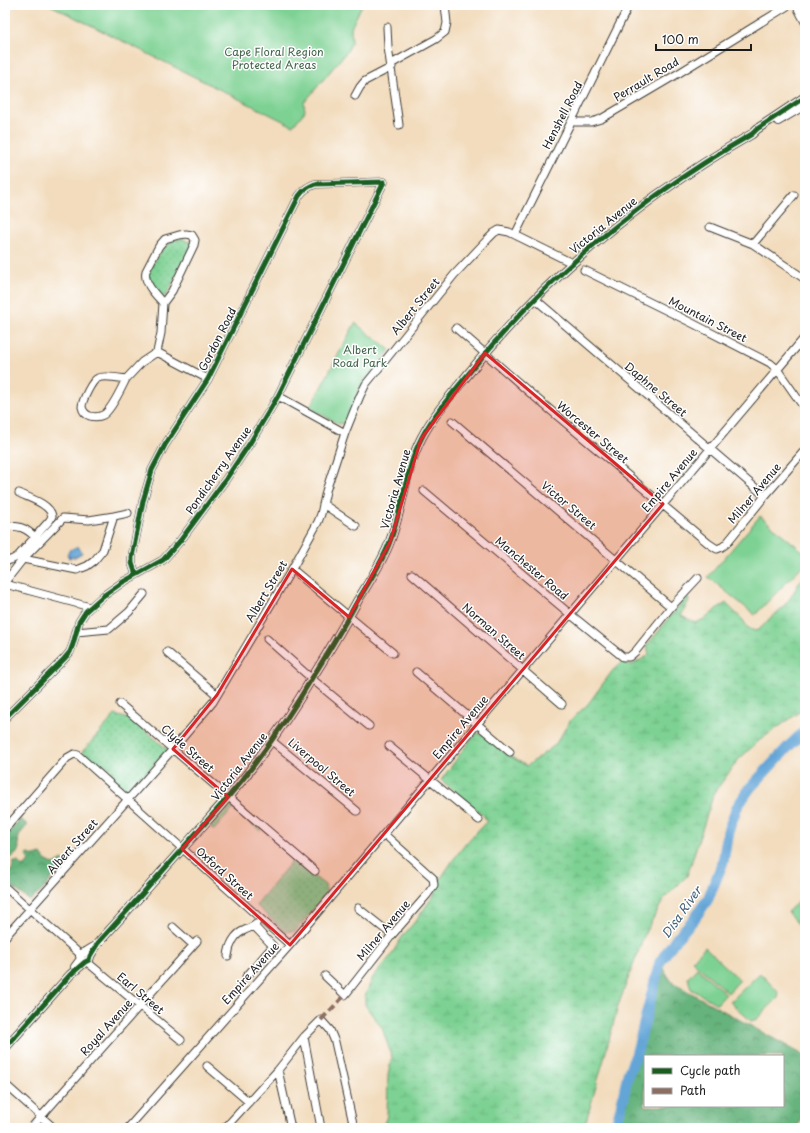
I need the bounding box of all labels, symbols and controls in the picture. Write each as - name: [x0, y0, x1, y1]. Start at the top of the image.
- scale bar: [656, 26, 751, 52]
- text: 100 m: [662, 30, 699, 48]
- park label: Cape Floral Region Protected Areas: [224, 43, 324, 73]
- street label: Perrault Road: [610, 53, 682, 105]
- street label: Henshell Road: [538, 78, 586, 152]
- street label: Victoria Avenue: [565, 192, 641, 258]
- street label: Albert Street: [387, 273, 444, 338]
- street label: Mountain Street: [666, 292, 751, 346]
- street label: Gordon Road: [194, 304, 240, 374]
- park label: Albert Road Park: [332, 341, 388, 371]
- street label: Daphne Street: [621, 358, 692, 421]
- street label: Worcester Street: [553, 397, 633, 467]
- street label: Pondicherry Avenue: [181, 422, 255, 518]
- street label: Empire Avenue: [637, 444, 701, 516]
- street label: Victoria Avenue: [375, 447, 415, 531]
- street label: Milner Avenue: [723, 459, 785, 527]
- street label: Victor Street: [538, 477, 600, 533]
- street label: Manchester Road: [492, 532, 572, 604]
- street label: Albert Street: [241, 557, 291, 625]
- street label: Norman Street: [459, 599, 529, 663]
- street label: Empire Avenue: [428, 691, 492, 763]
- street label: Clyde Street: [158, 720, 219, 776]
- street label: Victoria Avenue: [207, 728, 271, 804]
- street label: Liverpool Street: [285, 734, 360, 800]
- street label: Albert Street: [43, 814, 102, 877]
- street label: Oxford Street: [193, 843, 258, 904]
- water label: Disa River: [657, 881, 706, 941]
- street label: Milner Avenue: [352, 896, 414, 964]
- street label: Empire Avenue: [217, 938, 283, 1008]
- street label: Earl Street: [114, 968, 169, 1018]
- street label: Royal Avenue: [76, 995, 136, 1059]
- legend: [644, 1055, 784, 1107]
- text: Cycle path: [680, 1061, 741, 1079]
- text: Path: [680, 1081, 706, 1099]

